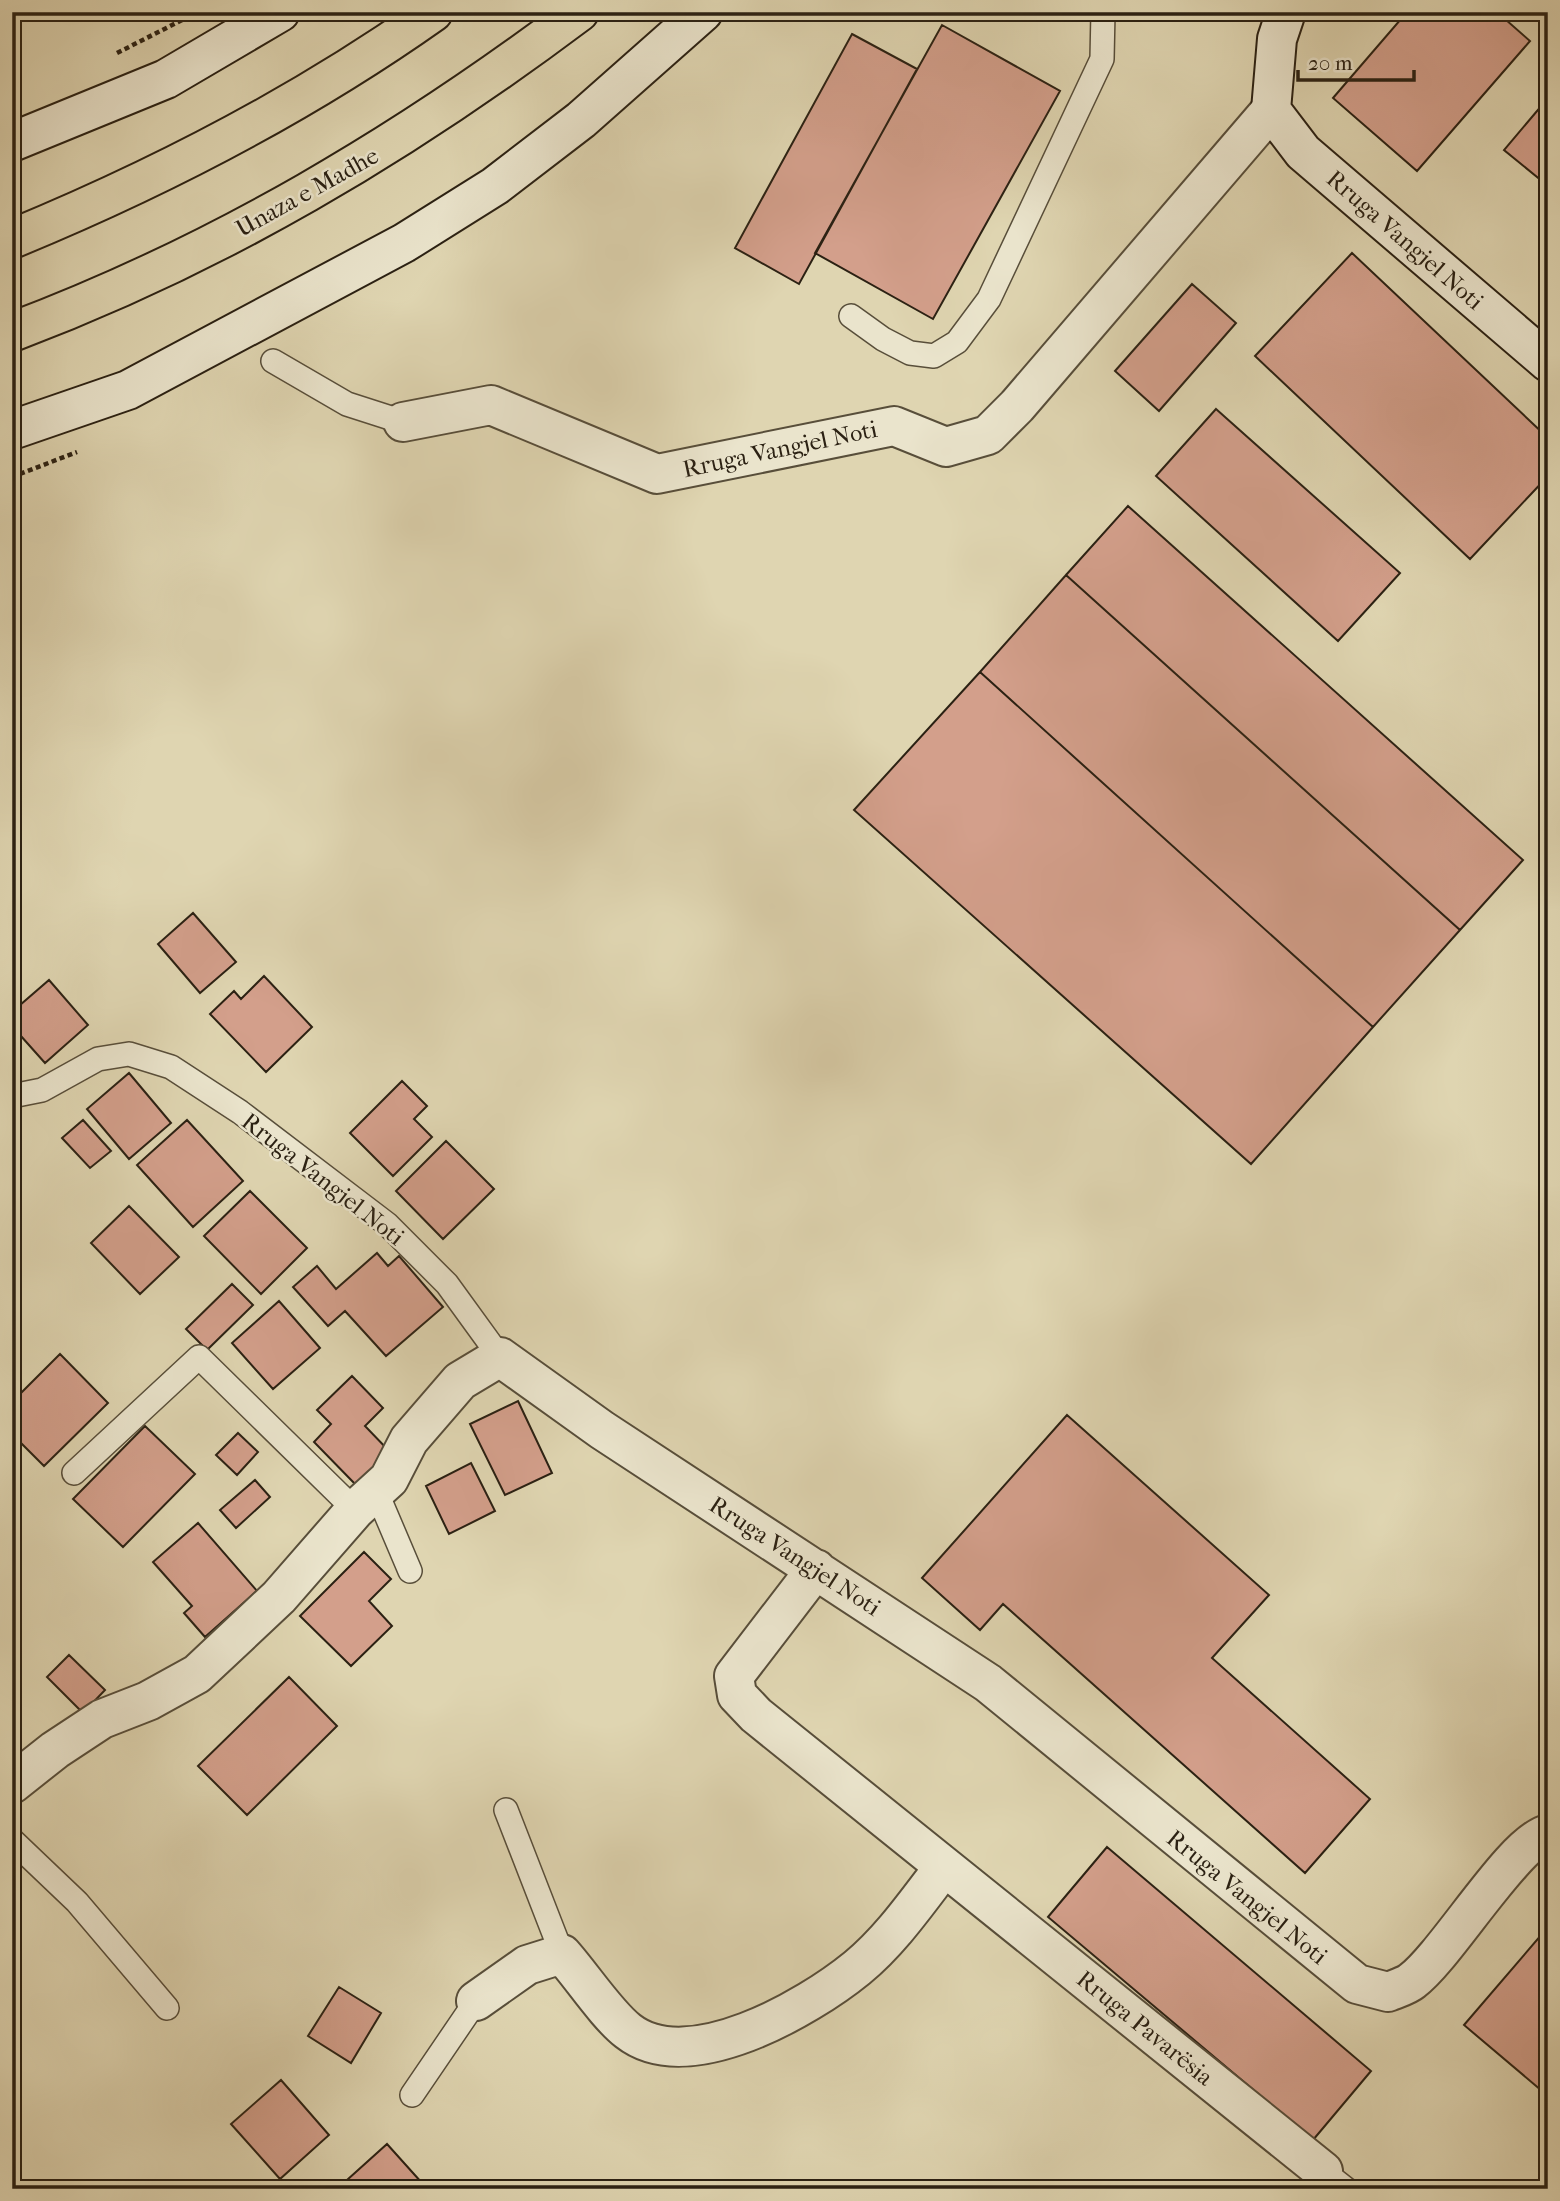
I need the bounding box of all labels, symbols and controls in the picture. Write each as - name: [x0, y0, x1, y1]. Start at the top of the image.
- scale bar: [1298, 38, 1413, 82]
- text: 20 m: [1308, 51, 1353, 75]
- street label: Unaza e Madhe: [231, 141, 383, 243]
- street label: Rruga Vangjel Noti: [1321, 164, 1489, 316]
- street label: Rruga Vangjel Noti: [680, 415, 880, 483]
- street label: Rruga Vangjel Noti: [236, 1107, 410, 1251]
- street label: Rruga Vangjel Noti: [704, 1490, 886, 1622]
- street label: Rruga Vangjel Noti: [1161, 1824, 1333, 1970]
- street label: Rruga Pavarësia: [1071, 1965, 1219, 2092]

